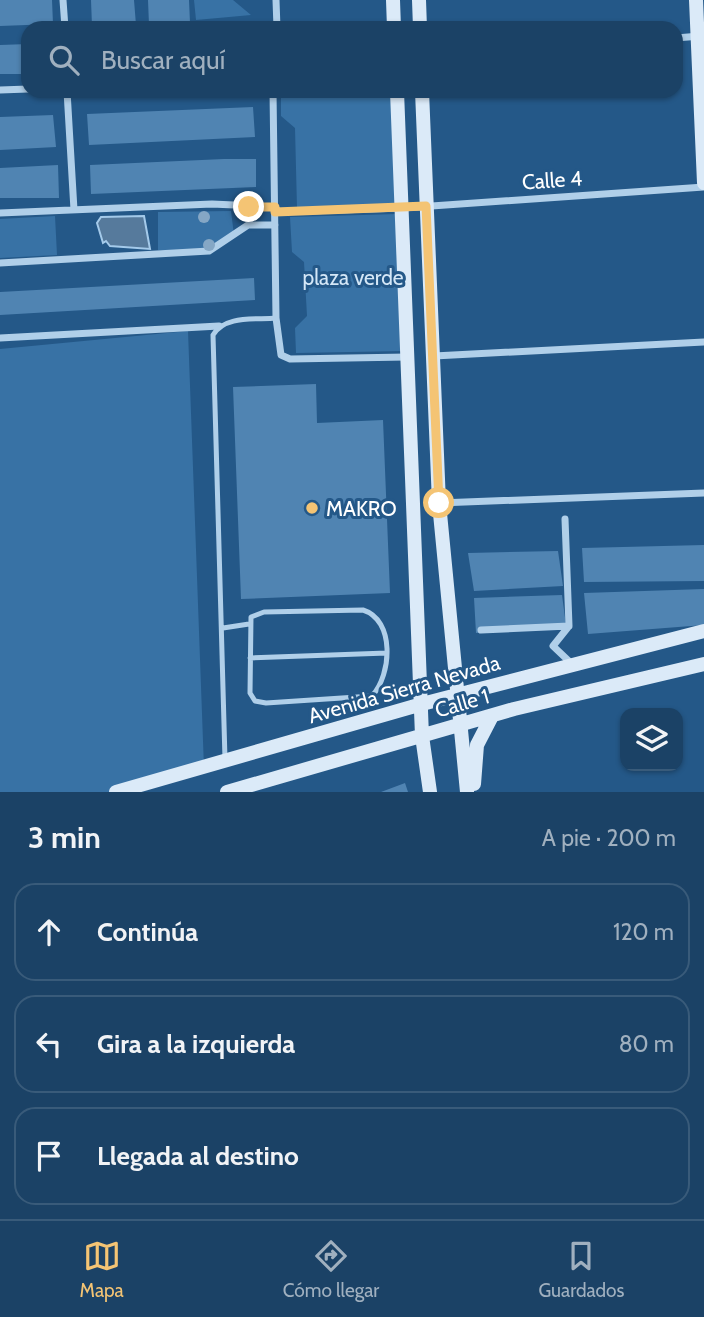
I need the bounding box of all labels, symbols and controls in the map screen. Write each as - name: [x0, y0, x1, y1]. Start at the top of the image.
- search box: [21, 21, 683, 98]
- icon: search: [45, 41, 83, 79]
- text: Buscar aquí: [101, 44, 225, 76]
- street label: Calle 4: [521, 165, 583, 195]
- route end: [233, 191, 264, 222]
- park label: plaza verde: [302, 265, 404, 290]
- route start: [423, 487, 454, 518]
- place label: MAKRO: [326, 496, 397, 521]
- marker: MAKRO: [304, 500, 320, 516]
- street label: Avenida Sierra Nevada: [305, 650, 503, 728]
- street label: Calle 1: [432, 683, 492, 723]
- map controls: [620, 708, 683, 771]
- button: layers: [620, 708, 683, 771]
- text: 3 min: [28, 819, 101, 856]
- text: A pie · 200 m: [542, 824, 676, 852]
- icon: ahead: [30, 913, 68, 951]
- text: Continúa: [97, 916, 198, 948]
- text: 120 m: [613, 918, 674, 946]
- icon: left: [30, 1025, 68, 1063]
- text: Gira a la izquierda: [97, 1028, 295, 1060]
- text: 80 m: [619, 1030, 674, 1058]
- icon: arrive: [30, 1137, 68, 1175]
- text: Llegada al destino: [97, 1140, 299, 1172]
- tab: Mapa: [80, 1237, 124, 1302]
- tab: Cómo llegar: [283, 1237, 379, 1302]
- tab: Guardados: [538, 1237, 624, 1302]

